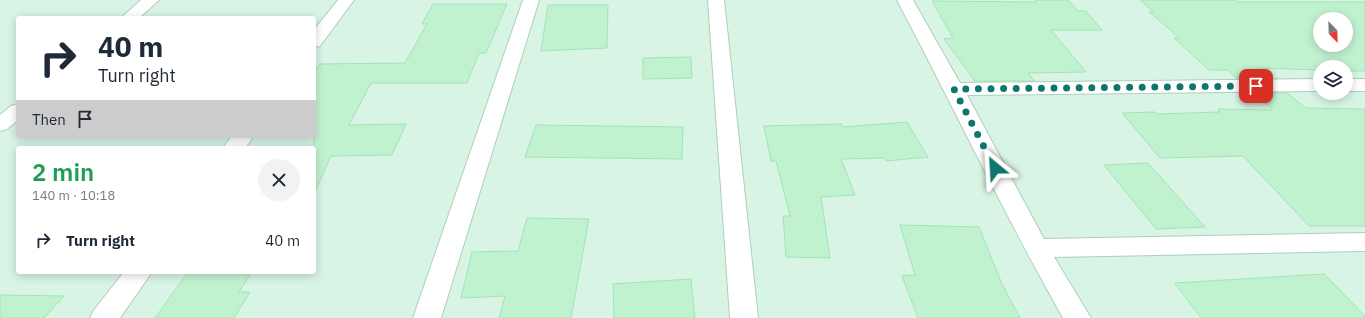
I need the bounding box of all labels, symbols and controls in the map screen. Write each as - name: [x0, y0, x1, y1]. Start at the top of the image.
- north arrow: [1313, 12, 1353, 52]
- map controls: [1313, 12, 1353, 100]
- text: 40 m: [98, 28, 163, 65]
- icon: right: [32, 32, 84, 84]
- button: layers: [1313, 60, 1353, 100]
- text: Turn right: [98, 64, 176, 87]
- pin: [1239, 69, 1273, 103]
- icon: arrive: [1245, 75, 1267, 97]
- icon: arrive: [74, 108, 96, 130]
- text: Then: [32, 110, 66, 129]
- position arrow: [974, 147, 1016, 189]
- text: 2 min: [32, 156, 94, 188]
- button: close: [258, 159, 300, 201]
- text: 140 m · 10:18: [32, 187, 115, 204]
- icon: right: [32, 229, 54, 251]
- text: Turn right: [66, 231, 135, 250]
- text: 40 m: [265, 231, 300, 250]

